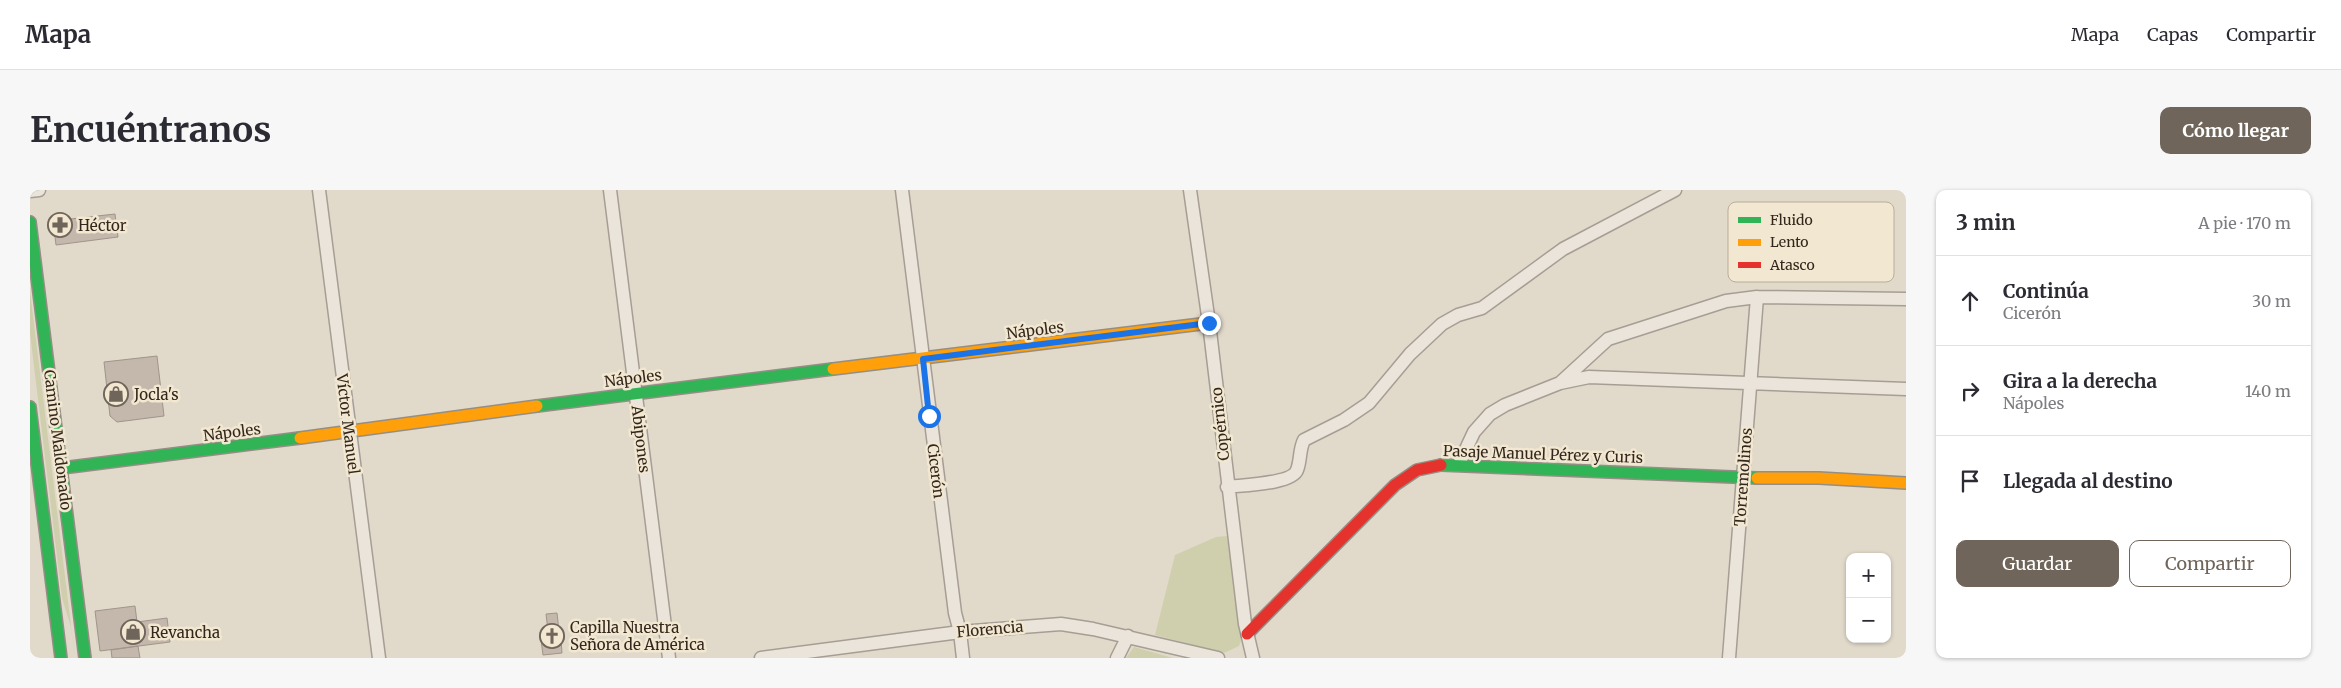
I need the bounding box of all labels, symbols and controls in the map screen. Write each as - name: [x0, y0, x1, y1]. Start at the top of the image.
- text: Mapa: [25, 19, 91, 50]
- text: Mapa: [2071, 23, 2119, 46]
- text: Capas: [2147, 23, 2198, 46]
- text: Compartir: [2226, 23, 2316, 46]
- button: Cómo llegar: [2160, 107, 2311, 154]
- text: Encuéntranos: [30, 108, 271, 152]
- legend: [1728, 202, 1894, 282]
- text: 3 min: [1956, 209, 2015, 236]
- text: Fluido: [1770, 211, 1813, 229]
- pharmacy icon: Héctor: [47, 212, 73, 238]
- text: A pie · 170 m: [2198, 213, 2291, 233]
- place label: Héctor: [78, 216, 127, 235]
- text: Lento: [1770, 233, 1809, 251]
- text: Atasco: [1769, 256, 1815, 274]
- text: Continúa: [2003, 279, 2089, 303]
- icon: ahead: [1956, 287, 1984, 315]
- text: 30 m: [2252, 291, 2291, 311]
- text: Cicerón: [2003, 303, 2061, 323]
- route end: [1198, 312, 1221, 335]
- street label: Nápoles: [1005, 317, 1065, 343]
- street label: Nápoles: [603, 365, 663, 391]
- street label: Camino Maldonado: [40, 369, 76, 512]
- text: Gira a la derecha: [2003, 369, 2157, 393]
- street label: Víctor Manuel: [332, 372, 364, 476]
- icon: right: [1956, 377, 1984, 405]
- shop icon: Jocla's: [103, 381, 129, 407]
- text: 140 m: [2245, 381, 2291, 401]
- place label: Jocla's: [133, 385, 179, 404]
- street label: Copérnico: [1207, 386, 1233, 462]
- text: Nápoles: [2003, 393, 2064, 413]
- street label: Abipones: [627, 403, 655, 474]
- route start: [918, 405, 941, 428]
- street label: Nápoles: [202, 419, 262, 445]
- street label: Torremolinos: [1730, 427, 1756, 527]
- street label: Pasaje Manuel Pérez y Curis: [1443, 441, 1643, 467]
- street label: Cicerón: [923, 443, 949, 499]
- icon: arrive: [1956, 467, 1984, 495]
- text: Llegada al destino: [2003, 469, 2173, 493]
- button: Guardar: [1956, 540, 2119, 587]
- button: Compartir: [2129, 540, 2291, 587]
- map controls: [1846, 553, 1891, 643]
- button: +: [1846, 553, 1891, 598]
- button: −: [1846, 598, 1891, 643]
- street label: Florencia: [956, 617, 1024, 641]
- place label: Capilla Nuestra Señora de América: [570, 618, 705, 654]
- shop icon: Revancha: [120, 619, 146, 645]
- place label: Revancha: [150, 623, 220, 642]
- church icon: Capilla Nuestra Señora de América: [539, 623, 565, 649]

